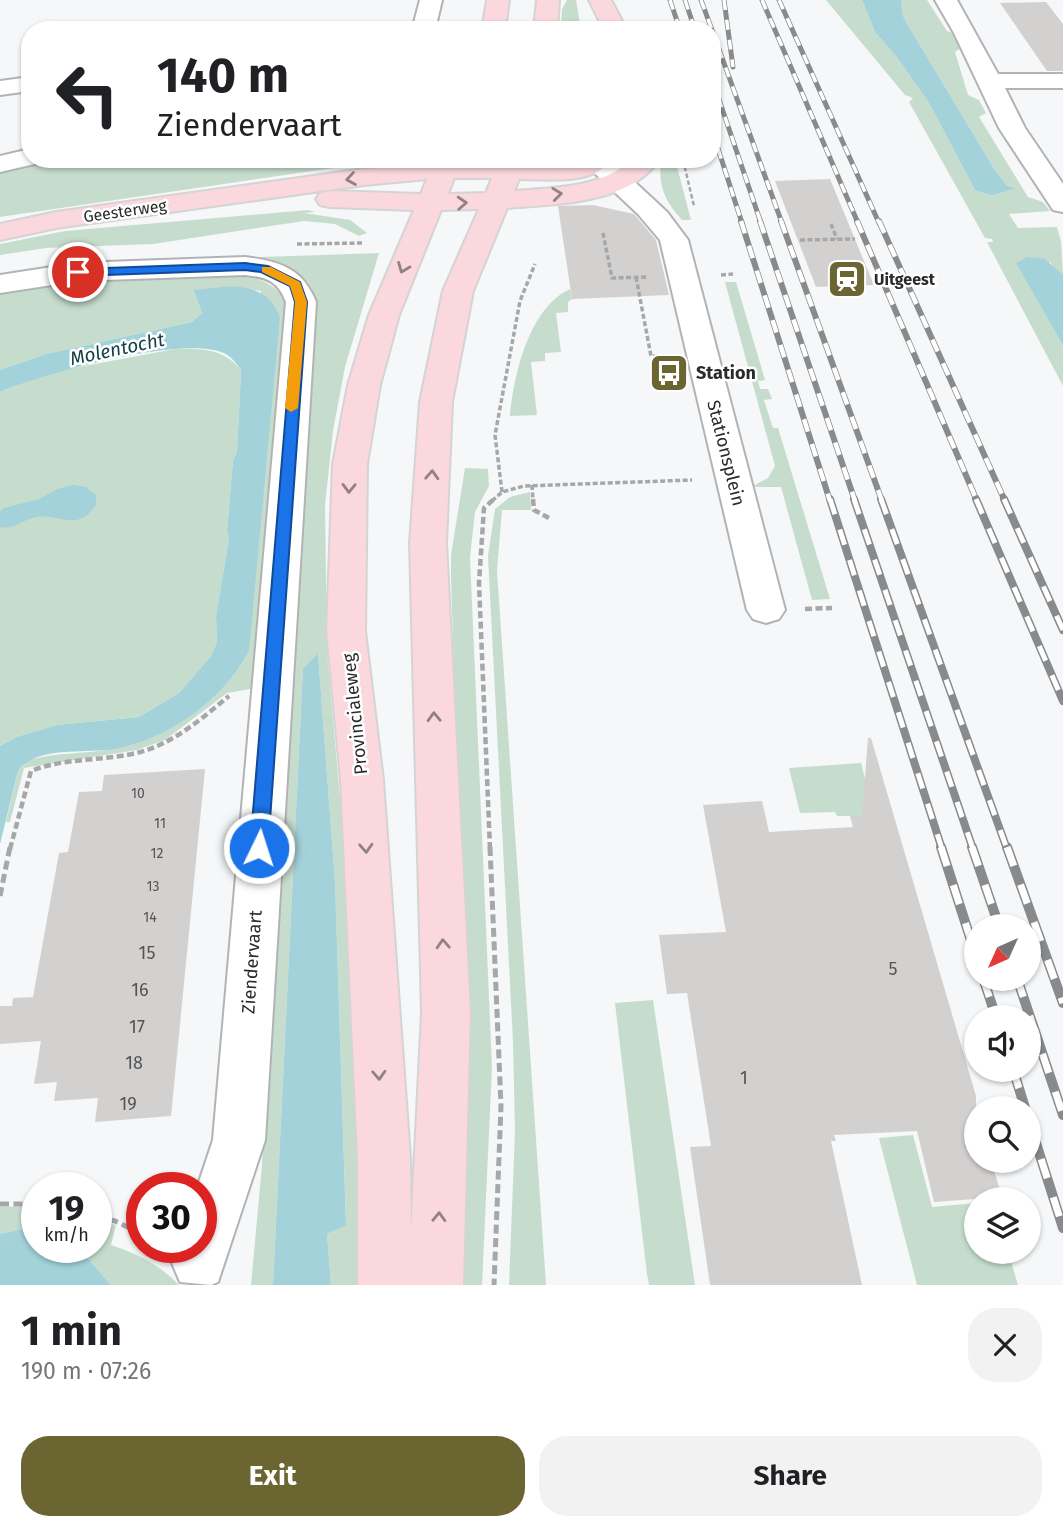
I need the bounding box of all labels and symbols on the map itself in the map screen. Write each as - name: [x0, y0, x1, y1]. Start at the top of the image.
- one-way arrow: [345, 171, 357, 186]
- one-way arrow: [551, 186, 563, 201]
- one-way arrow: [457, 195, 468, 210]
- street label: Geesterweg: [82, 196, 169, 226]
- pin: [48, 242, 108, 302]
- station icon: Uitgeest: [826, 258, 868, 300]
- one-way arrow: [397, 261, 411, 273]
- place label: Uitgeest: [874, 270, 936, 289]
- water label: Molentocht: [68, 328, 167, 370]
- bus stop icon: Station: [648, 352, 690, 394]
- place label: Station: [696, 362, 756, 384]
- street label: Stationsplein: [702, 398, 750, 508]
- one-way arrow: [424, 469, 439, 480]
- one-way arrow: [341, 483, 357, 493]
- street label: Provincialeweg: [338, 652, 372, 776]
- one-way arrow: [426, 711, 441, 722]
- house number: 10: [131, 785, 145, 802]
- position arrow: [222, 811, 296, 885]
- house number: 11: [154, 815, 166, 832]
- one-way arrow: [358, 843, 373, 854]
- house number: 12: [151, 845, 164, 862]
- house number: 13: [146, 878, 160, 895]
- house number: 14: [143, 909, 157, 926]
- street label: Ziendervaart: [237, 909, 267, 1015]
- north arrow: [964, 914, 1041, 990]
- one-way arrow: [436, 938, 451, 949]
- house number: 15: [139, 942, 155, 964]
- house number: 5: [888, 958, 898, 980]
- house number: 16: [131, 979, 149, 1001]
- house number: 17: [129, 1016, 145, 1038]
- house number: 18: [125, 1052, 143, 1074]
- house number: 1: [740, 1067, 748, 1089]
- one-way arrow: [372, 1070, 387, 1081]
- house number: 19: [119, 1093, 137, 1115]
- speed limit sign: 30: [126, 1172, 217, 1263]
- one-way arrow: [431, 1211, 447, 1222]

